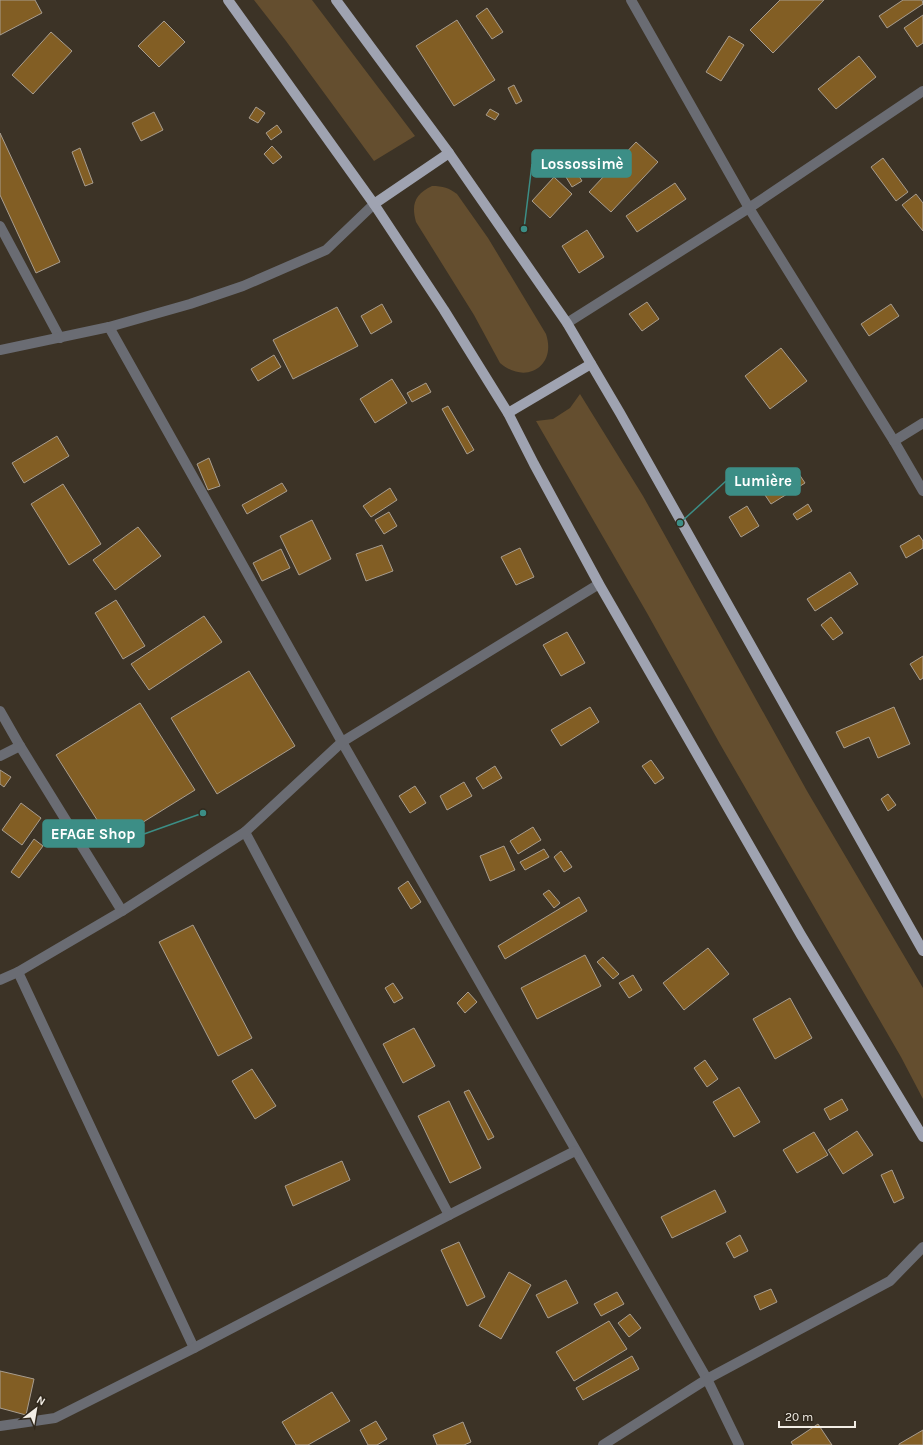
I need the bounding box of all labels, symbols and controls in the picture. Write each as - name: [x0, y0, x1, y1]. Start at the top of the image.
- callout: Lossossimè: [532, 150, 631, 177]
- text: Lossossimè: [540, 155, 624, 173]
- callout: Lumière: [726, 468, 800, 495]
- text: Lumière: [734, 472, 792, 490]
- callout: EFAGE Shop: [43, 820, 144, 847]
- text: EFAGE Shop: [51, 825, 135, 843]
- north arrow: [16, 1389, 56, 1429]
- text: N: [34, 1393, 48, 1408]
- scale bar: [779, 1403, 855, 1429]
- text: 20 m: [785, 1410, 813, 1424]

